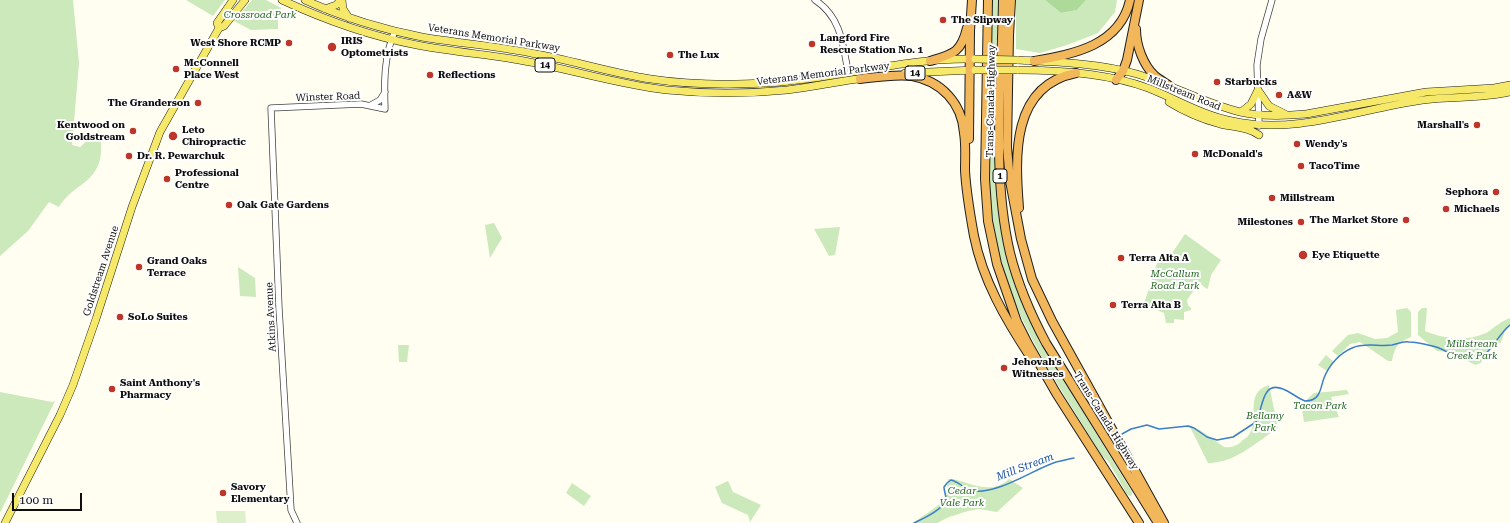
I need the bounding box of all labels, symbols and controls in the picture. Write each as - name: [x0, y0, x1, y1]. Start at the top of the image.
- park label: Crossroad Park: [224, 9, 296, 21]
- place label: The Slipway: [951, 14, 1013, 26]
- marker: The Slipway: [938, 15, 948, 25]
- street label: Veterans Memorial Parkway: [427, 22, 561, 54]
- place label: Langford Fire Rescue Station No. 1: [820, 32, 923, 56]
- place label: IRIS Optometrists: [341, 35, 408, 58]
- place label: West Shore RCMP: [190, 37, 281, 49]
- marker: West Shore RCMP: [284, 38, 294, 48]
- marker: Langford Fire Rescue Station No. 1: [807, 39, 817, 49]
- marker: IRIS Optometrists: [326, 41, 338, 53]
- street label: Trans-Canada Highway: [984, 44, 998, 158]
- place label: The Lux: [678, 49, 719, 61]
- marker: The Lux: [665, 50, 675, 60]
- place label: McConnell Place West: [184, 57, 239, 80]
- road number: 14: [535, 58, 555, 72]
- street label: Veterans Memorial Parkway: [756, 60, 890, 88]
- marker: McConnell Place West: [171, 64, 181, 74]
- road number: 14: [905, 66, 925, 80]
- place label: Reflections: [438, 69, 495, 81]
- marker: Reflections: [425, 70, 435, 80]
- street label: Millstream Road: [1145, 73, 1223, 113]
- place label: Starbucks: [1225, 76, 1277, 88]
- marker: Starbucks: [1212, 77, 1222, 87]
- place label: A&W: [1287, 89, 1312, 101]
- street label: Winster Road: [295, 90, 361, 104]
- marker: A&W: [1274, 90, 1284, 100]
- place label: The Granderson: [107, 97, 190, 109]
- marker: The Granderson: [193, 98, 203, 108]
- place label: Kentwood on Goldstream: [57, 119, 125, 142]
- place label: Marshall's: [1417, 119, 1469, 131]
- marker: Marshall's: [1472, 120, 1482, 130]
- place label: Leto Chiropractic: [182, 124, 246, 148]
- marker: Kentwood on Goldstream: [128, 126, 138, 136]
- marker: Leto Chiropractic: [167, 130, 179, 142]
- place label: Wendy's: [1305, 138, 1348, 150]
- marker: Wendy's: [1292, 139, 1302, 149]
- place label: McDonald's: [1203, 148, 1263, 160]
- marker: McDonald's: [1190, 149, 1200, 159]
- place label: Dr. R. Pewarchuk: [137, 150, 225, 162]
- marker: Dr. R. Pewarchuk: [124, 151, 134, 161]
- place label: TacoTime: [1309, 160, 1360, 172]
- marker: TacoTime: [1296, 161, 1306, 171]
- place label: Professional Centre: [175, 167, 239, 190]
- road number: 1: [993, 169, 1007, 183]
- marker: Professional Centre: [162, 174, 172, 184]
- place label: Sephora: [1445, 186, 1488, 198]
- marker: Sephora: [1491, 187, 1501, 197]
- place label: Millstream: [1280, 192, 1335, 204]
- marker: Millstream: [1267, 193, 1277, 203]
- place label: Oak Gate Gardens: [237, 199, 329, 211]
- marker: Oak Gate Gardens: [224, 200, 234, 210]
- place label: Michaels: [1454, 203, 1500, 215]
- marker: Michaels: [1441, 204, 1451, 214]
- place label: The Market Store: [1310, 214, 1398, 226]
- marker: The Market Store: [1401, 215, 1411, 225]
- place label: Milestones: [1238, 216, 1293, 228]
- marker: Milestones: [1296, 217, 1306, 227]
- street label: Goldstream Avenue: [81, 224, 121, 318]
- marker: Eye Etiquette: [1297, 249, 1309, 261]
- place label: Eye Etiquette: [1312, 249, 1380, 261]
- place label: Terra Alta A: [1129, 252, 1189, 264]
- marker: Terra Alta A: [1116, 253, 1126, 263]
- place label: Grand Oaks Terrace: [147, 255, 207, 278]
- marker: Grand Oaks Terrace: [134, 262, 144, 272]
- park label: McCallum Road Park: [1150, 268, 1200, 292]
- street label: Atkins Avenue: [263, 282, 279, 352]
- place label: Terra Alta B: [1121, 299, 1181, 311]
- marker: Terra Alta B: [1108, 300, 1118, 310]
- place label: SoLo Suites: [128, 311, 188, 323]
- marker: SoLo Suites: [115, 312, 125, 322]
- park label: Millstream Creek Park: [1446, 338, 1498, 362]
- place label: Jehovah's Witnesses: [1012, 356, 1064, 380]
- marker: Jehovah's Witnesses: [999, 363, 1009, 373]
- street label: Trans-Canada Highway: [1071, 370, 1141, 472]
- place label: Saint Anthony's Pharmacy: [120, 377, 200, 400]
- marker: Saint Anthony's Pharmacy: [107, 384, 117, 394]
- park label: Tacon Park: [1293, 400, 1347, 412]
- park label: Bellamy Park: [1246, 410, 1284, 434]
- water label: Mill Stream: [994, 450, 1056, 484]
- place label: Savory Elementary: [231, 481, 290, 504]
- scale bar: [14, 485, 84, 511]
- park label: Cedar Vale Park: [940, 485, 984, 508]
- marker: Savory Elementary: [218, 488, 228, 498]
- text: 100 m: [19, 493, 53, 507]

